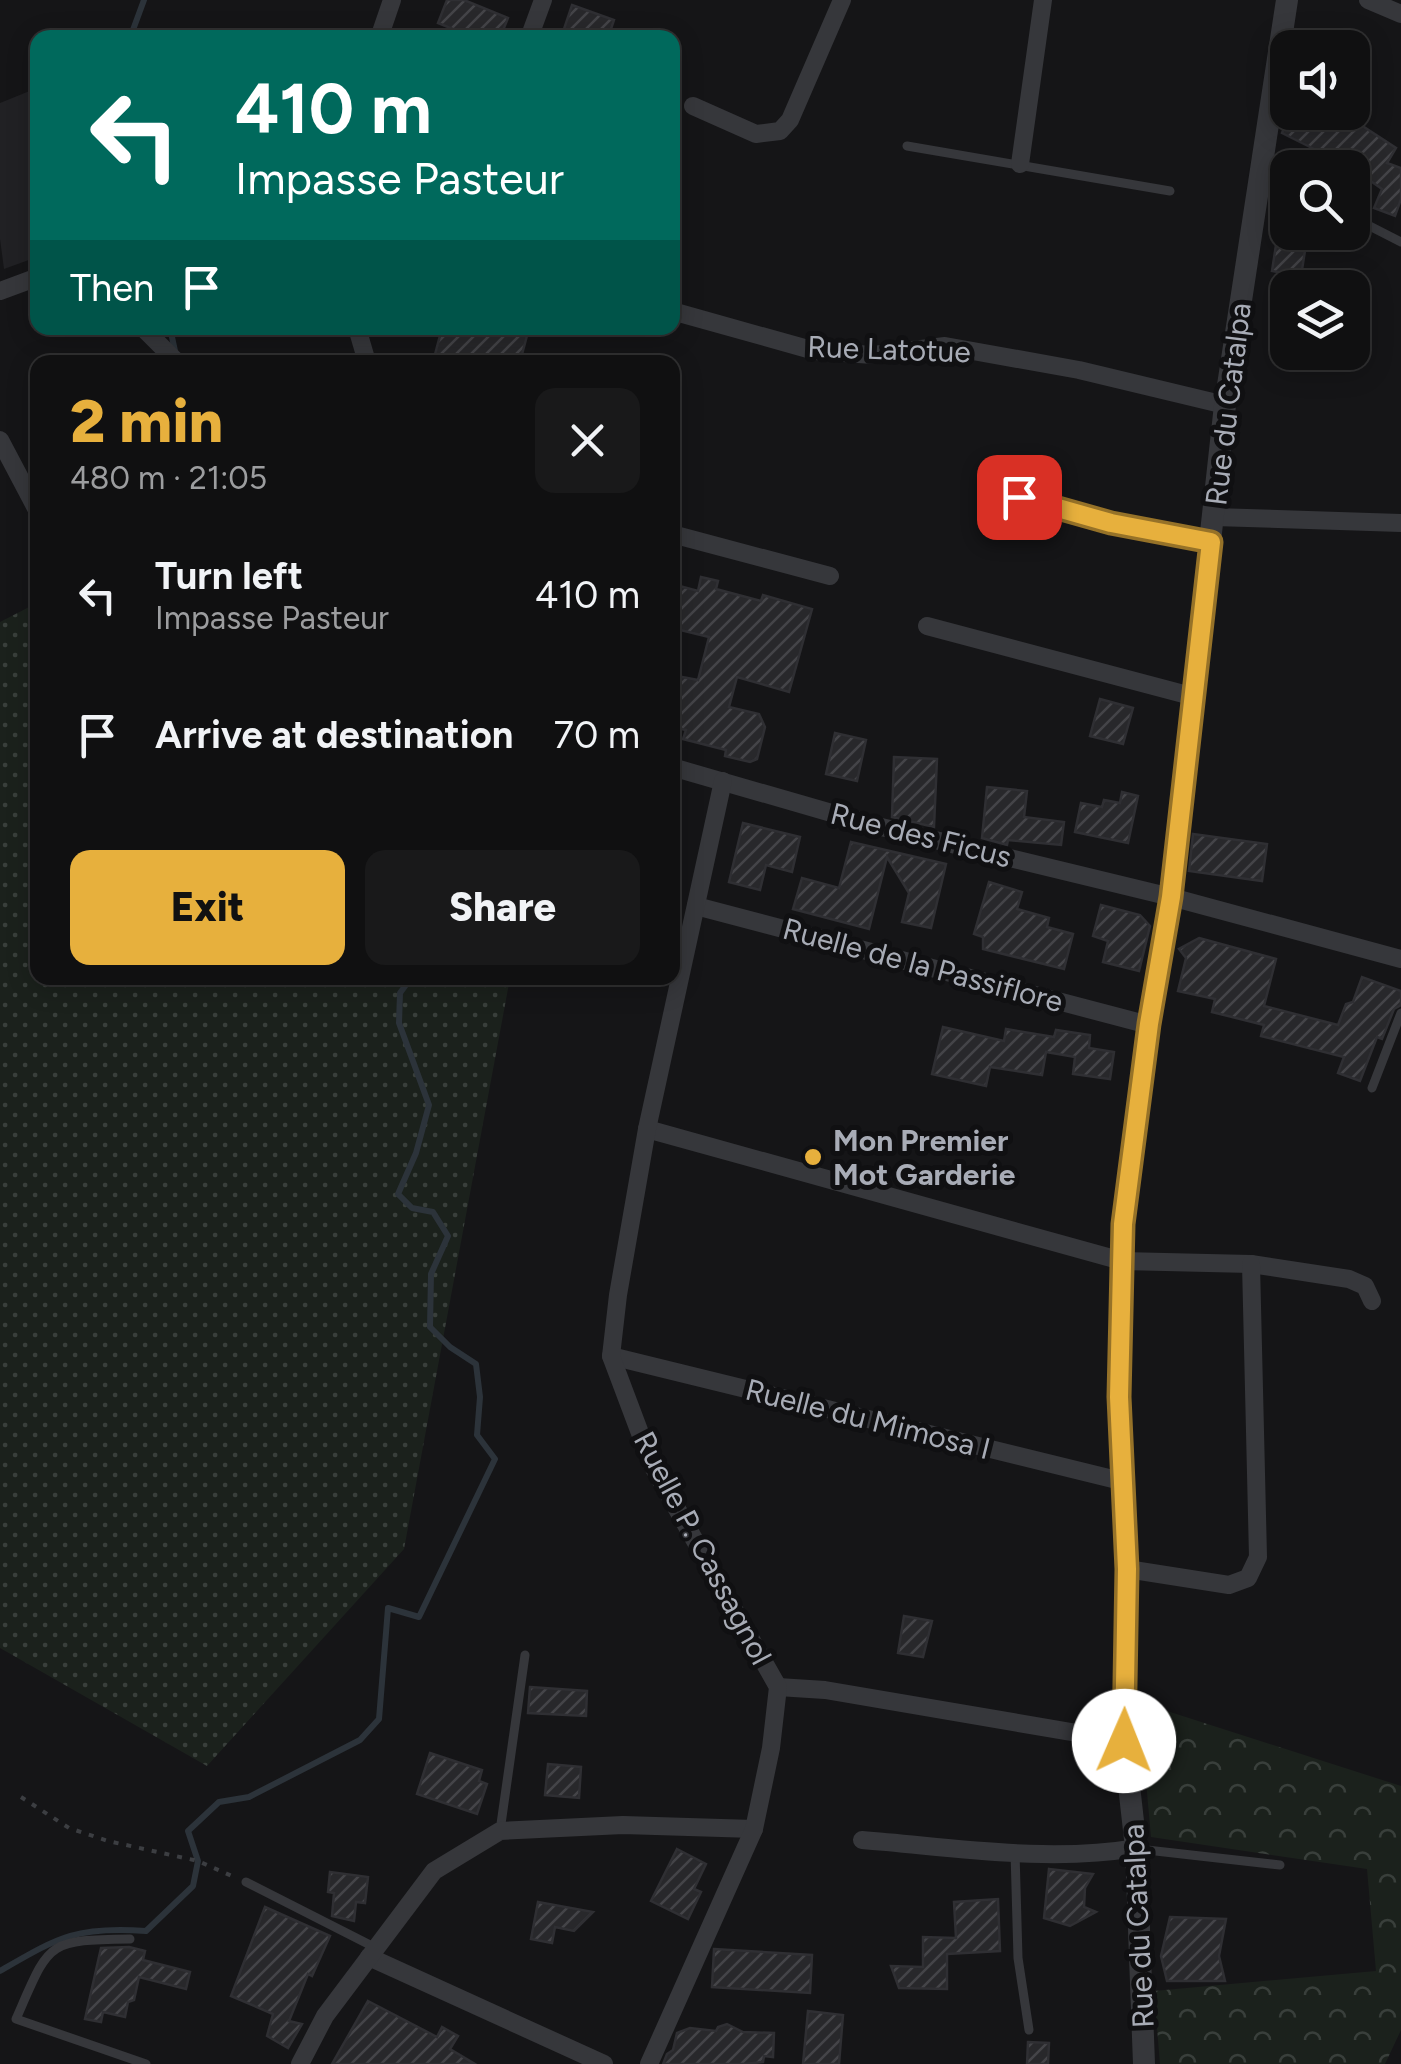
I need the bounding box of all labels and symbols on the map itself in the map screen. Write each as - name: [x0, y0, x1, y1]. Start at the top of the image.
- street label: Rue du Catalpa: [1197, 300, 1259, 508]
- street label: Rue Latotue: [807, 328, 971, 370]
- pin: [977, 455, 1062, 540]
- street label: Rue des Ficus: [827, 795, 1015, 875]
- street label: Ruelle de la Passiflore: [779, 910, 1067, 1020]
- place label: Mon Premier Mot Garderie: [833, 1122, 1016, 1193]
- marker: Mon Premier Mot Garderie: [802, 1146, 824, 1168]
- street label: Ruelle du Mimosa I: [742, 1371, 994, 1467]
- street label: Ruelle P. Cassagnol: [626, 1425, 780, 1671]
- position arrow: [1072, 1689, 1176, 1793]
- street label: Rue du Catalpa: [1114, 1823, 1162, 2029]

